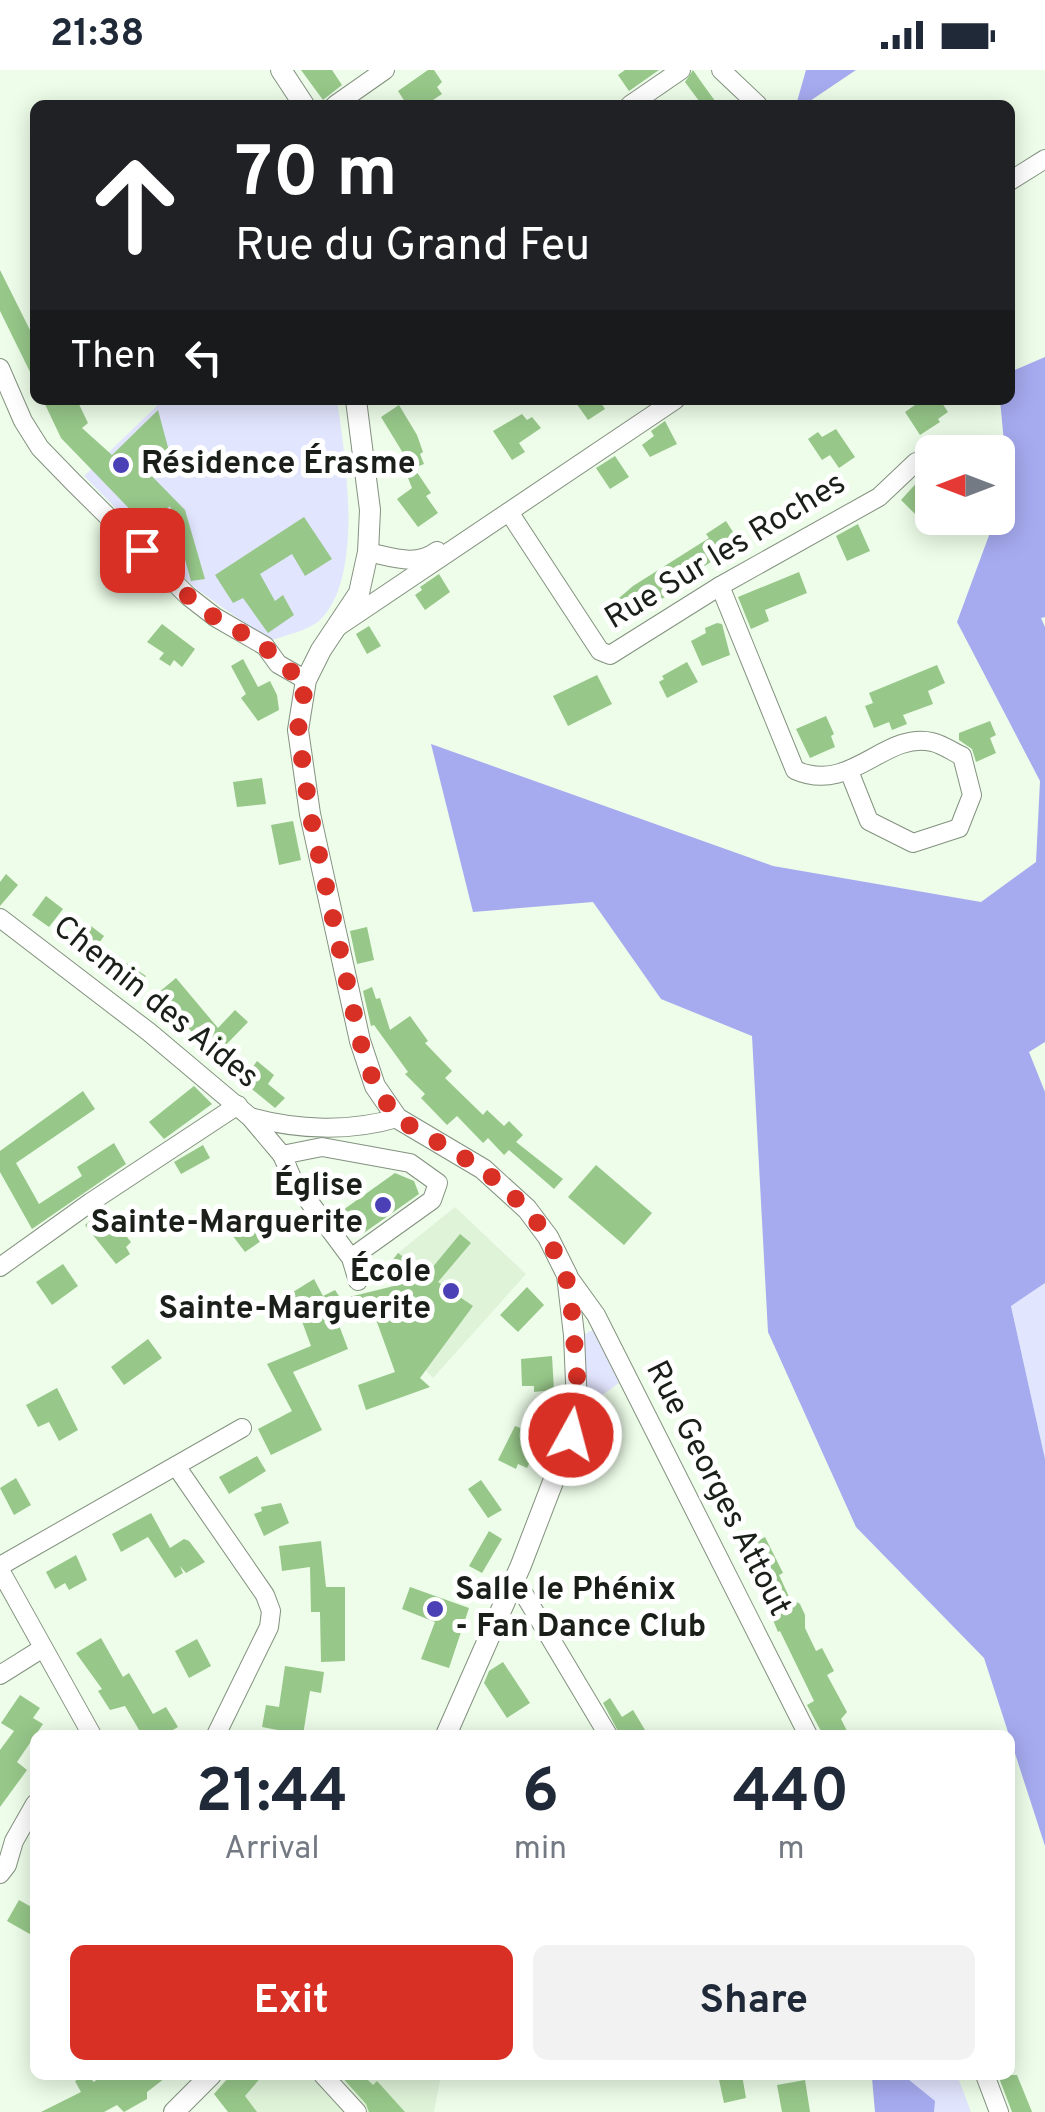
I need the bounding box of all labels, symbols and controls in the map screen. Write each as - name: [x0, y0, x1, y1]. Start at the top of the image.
- text: 21:38: [50, 11, 144, 60]
- text: 70 m: [235, 132, 398, 221]
- icon: ahead: [70, 140, 200, 270]
- text: Rue du Grand Feu: [235, 219, 590, 276]
- icon: left: [176, 330, 231, 385]
- text: Then: [70, 333, 156, 382]
- north arrow: [915, 435, 1015, 535]
- map controls: [915, 435, 1015, 535]
- place label: Résidence Érasme: [141, 443, 416, 485]
- marker: Résidence Érasme: [110, 454, 132, 476]
- street label: Rue Sur les Roches: [598, 464, 854, 640]
- pin: [100, 508, 185, 593]
- icon: arrive: [115, 523, 170, 578]
- street label: Chemin des Aides: [44, 908, 266, 1098]
- place label: Église Sainte-Marguerite: [90, 1165, 363, 1244]
- marker: Église Sainte-Marguerite: [372, 1194, 394, 1216]
- place label: École Sainte-Marguerite: [158, 1251, 431, 1330]
- marker: École Sainte-Marguerite: [440, 1280, 462, 1302]
- street label: Rue Georges Attout: [635, 1355, 799, 1623]
- position arrow: [519, 1383, 623, 1487]
- place label: Salle le Phénix - Fan Dance Club: [455, 1571, 706, 1648]
- marker: Salle le Phénix - Fan Dance Club: [424, 1598, 446, 1620]
- text: 21:44: [196, 1757, 348, 1833]
- text: 6: [522, 1757, 559, 1833]
- text: 440: [733, 1757, 849, 1833]
- text: Arrival: [224, 1830, 320, 1870]
- text: min: [514, 1830, 567, 1870]
- text: m: [777, 1830, 805, 1870]
- button: Exit: [70, 1945, 513, 2060]
- button: Share: [533, 1945, 975, 2060]

